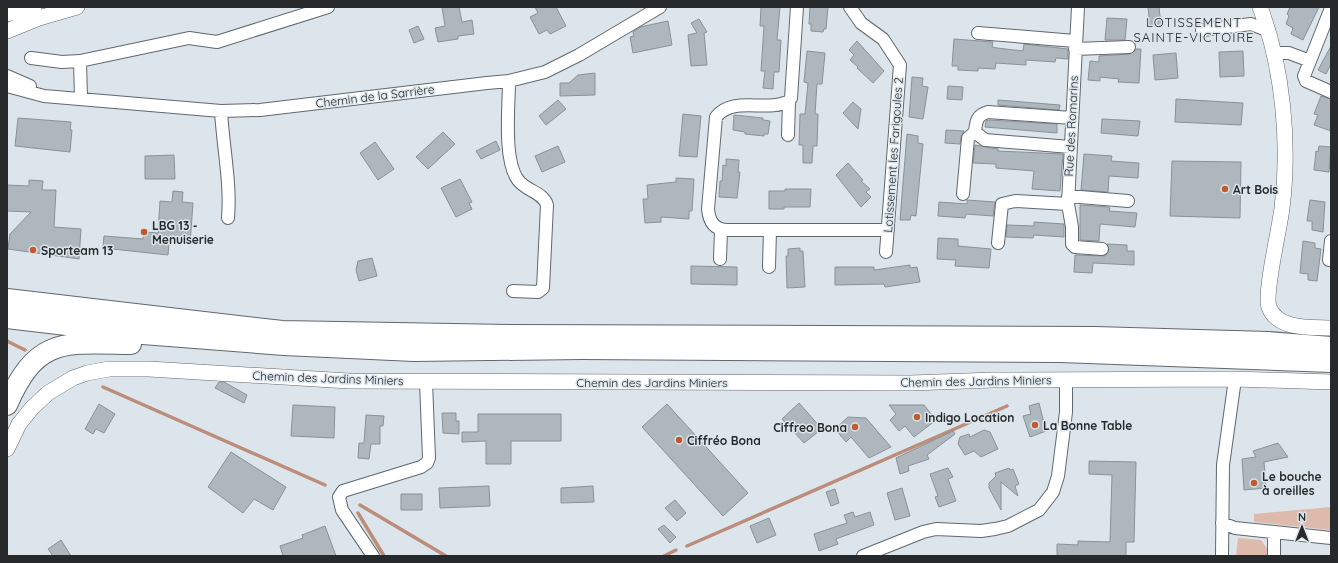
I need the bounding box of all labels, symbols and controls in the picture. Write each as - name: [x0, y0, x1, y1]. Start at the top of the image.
- district label: LOTISSEMENT SAINTE-VICTOIRE: [1133, 14, 1255, 45]
- street label: Rue des Romarins: [1061, 75, 1081, 177]
- street label: Lotissement les Farigoules 2: [880, 76, 906, 233]
- street label: Chemin de la Sarrière: [315, 81, 435, 111]
- place label: Art Bois: [1233, 182, 1278, 197]
- marker: Art Bois: [1220, 184, 1230, 194]
- place label: LBG 13 - Menuiserie: [152, 218, 214, 247]
- marker: LBG 13 - Menuiserie: [139, 227, 149, 237]
- place label: Sporteam 13: [41, 243, 113, 258]
- marker: Sporteam 13: [28, 245, 38, 255]
- street label: Chemin des Jardins Miniers: [252, 368, 404, 388]
- street label: Chemin des Jardins Miniers: [900, 372, 1052, 390]
- street label: Chemin des Jardins Miniers: [576, 375, 728, 390]
- place label: Indigo Location: [925, 410, 1014, 425]
- marker: Indigo Location: [912, 412, 922, 422]
- place label: La Bonne Table: [1043, 418, 1132, 433]
- place label: Ciffreo Bona: [773, 420, 847, 435]
- marker: La Bonne Table: [1030, 420, 1040, 430]
- marker: Ciffreo Bona: [850, 422, 860, 432]
- place label: Ciffréo Bona: [687, 433, 761, 448]
- marker: Ciffréo Bona: [674, 435, 684, 445]
- place label: Le bouche à oreilles: [1262, 469, 1322, 498]
- marker: Le bouche à oreilles: [1249, 478, 1259, 488]
- north arrow: [1282, 507, 1322, 547]
- text: N: [1298, 510, 1306, 524]

